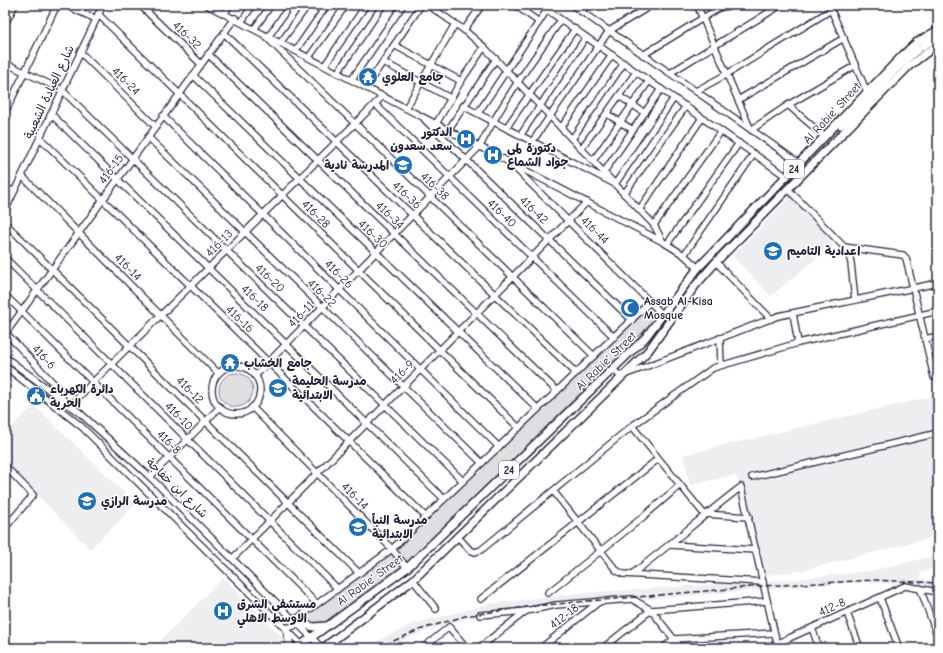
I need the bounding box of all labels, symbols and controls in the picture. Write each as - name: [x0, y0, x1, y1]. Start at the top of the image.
- street label: 416-32: [170, 18, 204, 52]
- street label: شارع العيادة الشعبية: [21, 43, 79, 142]
- street label: 416-24: [109, 64, 143, 98]
- temple icon: جامع العلوي: [357, 66, 379, 88]
- place label: جامع العلوي: [382, 70, 444, 86]
- street label: Al Rabie' Street: [800, 79, 864, 146]
- place label: الدكتور سعد سعدون: [390, 125, 452, 153]
- hospital icon: الدكتور سعد سعدون: [455, 128, 477, 150]
- place label: دكتورة لمى جواد الشماع: [507, 141, 568, 170]
- hospital icon: دكتورة لمى جواد الشماع: [482, 144, 504, 166]
- street label: 416-15: [96, 151, 126, 187]
- school or university icon: المدرسة نادية: [392, 154, 414, 176]
- place label: المدرسة نادية: [324, 158, 389, 172]
- road number: 24: [784, 160, 804, 178]
- street label: 416-38: [418, 169, 452, 203]
- street label: 416-36: [390, 178, 424, 212]
- street label: 416-42: [517, 193, 551, 227]
- street label: 416-40: [485, 196, 519, 230]
- street label: 416-28: [299, 197, 333, 231]
- street label: 416-34: [373, 198, 407, 232]
- street label: 416-44: [578, 213, 612, 247]
- street label: 416-30: [355, 217, 391, 251]
- street label: 416-13: [202, 226, 236, 260]
- school or university icon: اعدادية التاميم: [762, 240, 784, 262]
- place label: اعدادية التاميم: [787, 244, 860, 260]
- street label: 416-14: [112, 251, 145, 284]
- street label: 416-26: [322, 257, 356, 291]
- street label: 416-20: [252, 261, 288, 295]
- street label: 416-22: [305, 276, 339, 310]
- street label: 416-18: [238, 282, 272, 314]
- place label: Assab Al-Kisa Mosque: [644, 294, 713, 322]
- mosque icon: Assab Al-Kisa Mosque: [619, 297, 641, 319]
- street label: 416-11: [285, 298, 317, 330]
- street label: 416-16: [223, 302, 257, 336]
- street label: Al Rabie' Street: [573, 328, 639, 393]
- street label: 416-6: [29, 342, 59, 372]
- temple icon: جامع الخشاب: [219, 352, 241, 374]
- place label: جامع الخشاب: [244, 356, 312, 372]
- street label: 416-9: [387, 357, 417, 387]
- street label: 416-12: [173, 373, 207, 407]
- place label: مدرسة الحليمة الابتدائية: [292, 374, 367, 402]
- school or university icon: مدرسة الحليمة الابتدائية: [267, 377, 289, 399]
- place label: دائرة الكهرباء الحرية: [50, 382, 114, 410]
- public building icon: دائرة الكهرباء الحرية: [25, 385, 47, 407]
- street label: 416-10: [162, 399, 196, 433]
- street label: 416-8: [154, 427, 184, 457]
- street label: شارع ابن خفاجة: [142, 455, 211, 522]
- road number: 24: [499, 461, 519, 479]
- street label: 416-14: [339, 480, 372, 513]
- school or university icon: مدرسة الرازي: [76, 490, 98, 512]
- place label: مدرسة الرازي: [101, 494, 167, 510]
- place label: مدرسة النبأ الابتدائية: [371, 512, 428, 541]
- school or university icon: مدرسة النبأ الابتدائية: [347, 516, 369, 538]
- street label: Al Rabie' Street: [334, 551, 406, 609]
- street label: 412-8: [816, 595, 848, 619]
- place label: مستشفى الشرق الاوسط الاهلي: [237, 597, 316, 629]
- hospital icon: مستشفى الشرق الاوسط الاهلي: [212, 600, 234, 622]
- street label: 412-18: [547, 600, 581, 632]

